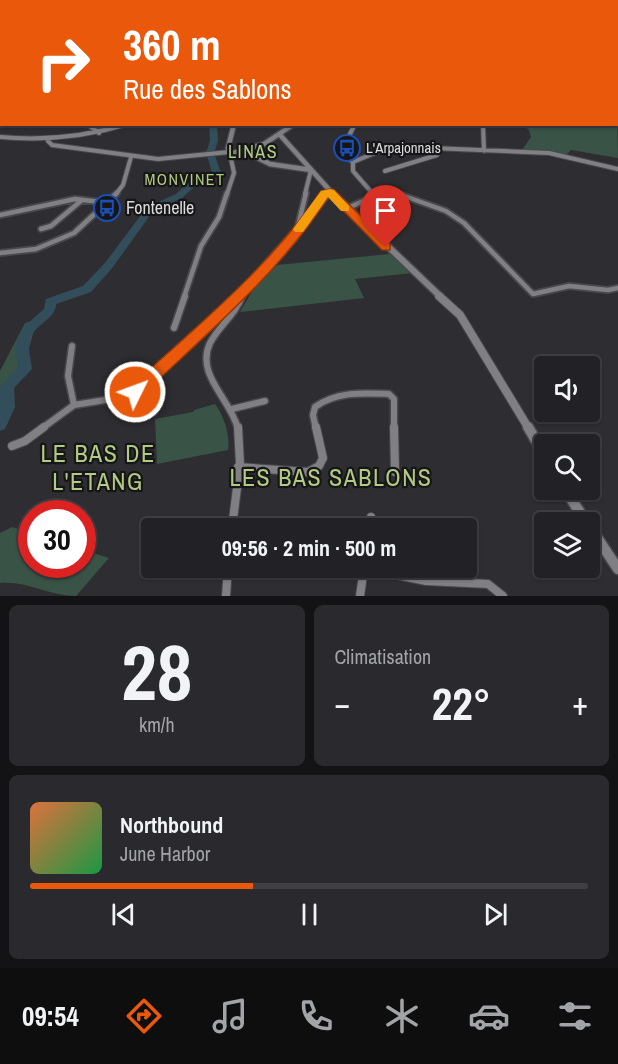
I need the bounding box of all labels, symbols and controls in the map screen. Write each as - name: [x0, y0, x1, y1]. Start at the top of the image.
- text: 360 m: [123, 17, 221, 73]
- icon: right: [24, 24, 102, 102]
- text: Rue des Sablons: [123, 71, 292, 107]
- bus stop icon: L'Arpajonnais: [332, 133, 362, 163]
- place label: L'Arpajonnais: [366, 137, 441, 158]
- district label: LINAS: [228, 139, 278, 164]
- district label: MONVINET: [144, 168, 226, 190]
- pin: [360, 185, 411, 247]
- bus stop icon: Fontenelle: [92, 193, 122, 223]
- icon: arrive: [369, 194, 402, 227]
- place label: Fontenelle: [126, 195, 194, 220]
- map controls: [534, 356, 600, 578]
- button: sound: [534, 356, 600, 422]
- position arrow: [103, 360, 167, 424]
- button: search: [534, 434, 600, 500]
- district label: LE BAS DE L'ETANG: [40, 437, 156, 497]
- district label: LES BAS SABLONS: [229, 461, 433, 493]
- speed limit sign: 30: [18, 500, 96, 578]
- button: layers: [534, 512, 600, 578]
- text: 09:56 · 2 min · 500 m: [222, 533, 396, 563]
- text: 28: [121, 619, 192, 724]
- text: Climatisation: [335, 643, 431, 670]
- text: 22°: [432, 673, 491, 734]
- text: −: [335, 681, 350, 725]
- text: +: [572, 681, 588, 725]
- text: km/h: [139, 711, 175, 738]
- text: Northbound: [120, 810, 223, 840]
- text: June Harbor: [120, 840, 210, 867]
- icon: previous: [107, 898, 140, 931]
- icon: pause: [293, 898, 326, 931]
- icon: next: [479, 898, 512, 931]
- icon: directions: [123, 995, 165, 1037]
- icon: music: [209, 995, 251, 1037]
- icon: phone: [295, 995, 337, 1037]
- icon: climate: [381, 995, 423, 1037]
- icon: car: [468, 995, 510, 1037]
- icon: filters: [554, 995, 596, 1037]
- text: 09:54: [22, 998, 79, 1034]

